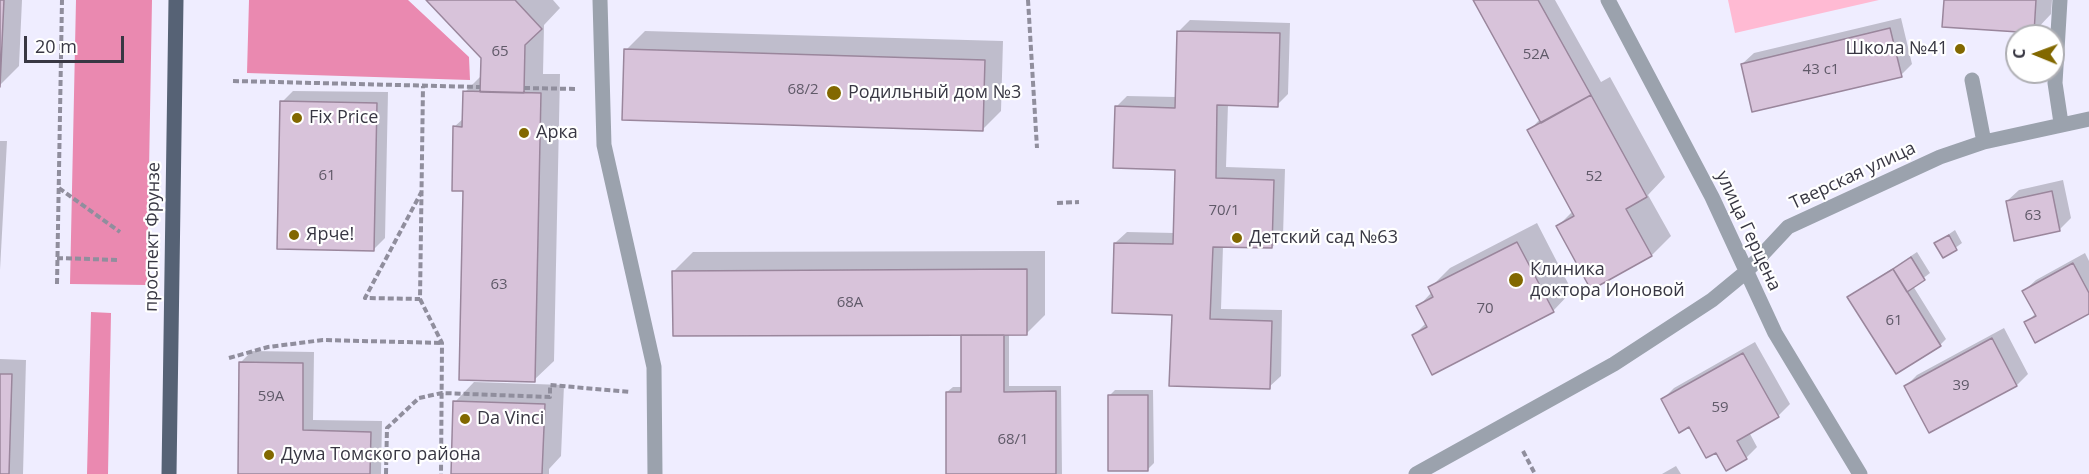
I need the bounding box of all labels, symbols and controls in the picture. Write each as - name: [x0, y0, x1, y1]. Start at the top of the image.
- scale bar: [27, 24, 128, 62]
- north arrow: [2005, 24, 2065, 84]
- text: 20 m: [35, 34, 77, 58]
- place label: Школа №41: [1845, 38, 1948, 60]
- marker: Школа №41: [1953, 42, 1967, 56]
- house number: 65: [491, 43, 509, 61]
- house number: 52А: [1523, 46, 1549, 64]
- text: С: [2008, 48, 2030, 59]
- house number: 43 с1: [1803, 61, 1839, 79]
- house number: 68/2: [787, 81, 819, 99]
- place label: Родильный дом №3: [848, 82, 1021, 104]
- marker: Родильный дом №3: [825, 84, 843, 102]
- place label: Fix Price: [309, 107, 378, 129]
- marker: Fix Price: [290, 111, 304, 125]
- place label: Арка: [536, 122, 578, 144]
- marker: Арка: [517, 126, 531, 140]
- street label: Тверская улица: [1787, 137, 1919, 215]
- street label: проспект Фрунзе: [141, 162, 165, 312]
- house number: 61: [318, 167, 336, 185]
- house number: 52: [1585, 168, 1603, 186]
- street label: улица Герцена: [1711, 168, 1785, 294]
- house number: 70/1: [1208, 202, 1240, 220]
- house number: 63: [2024, 207, 2042, 225]
- place label: Ярче!: [306, 224, 354, 246]
- place label: Детский сад №63: [1249, 227, 1398, 249]
- marker: Ярче!: [287, 228, 301, 242]
- marker: Детский сад №63: [1230, 231, 1244, 245]
- place label: Клиника доктора Ионовой: [1530, 259, 1685, 302]
- marker: Клиника доктора Ионовой: [1507, 271, 1525, 289]
- house number: 63: [490, 276, 508, 294]
- house number: 68А: [837, 294, 863, 312]
- house number: 70: [1476, 300, 1494, 318]
- house number: 61: [1885, 312, 1903, 330]
- house number: 39: [1952, 377, 1970, 395]
- house number: 59А: [258, 388, 284, 406]
- house number: 59: [1711, 399, 1729, 417]
- place label: Da Vinci: [477, 408, 544, 430]
- marker: Da Vinci: [458, 412, 472, 426]
- house number: 68/1: [997, 431, 1029, 449]
- place label: Дума Томского района: [281, 444, 481, 466]
- marker: Дума Томского района: [262, 448, 276, 462]

